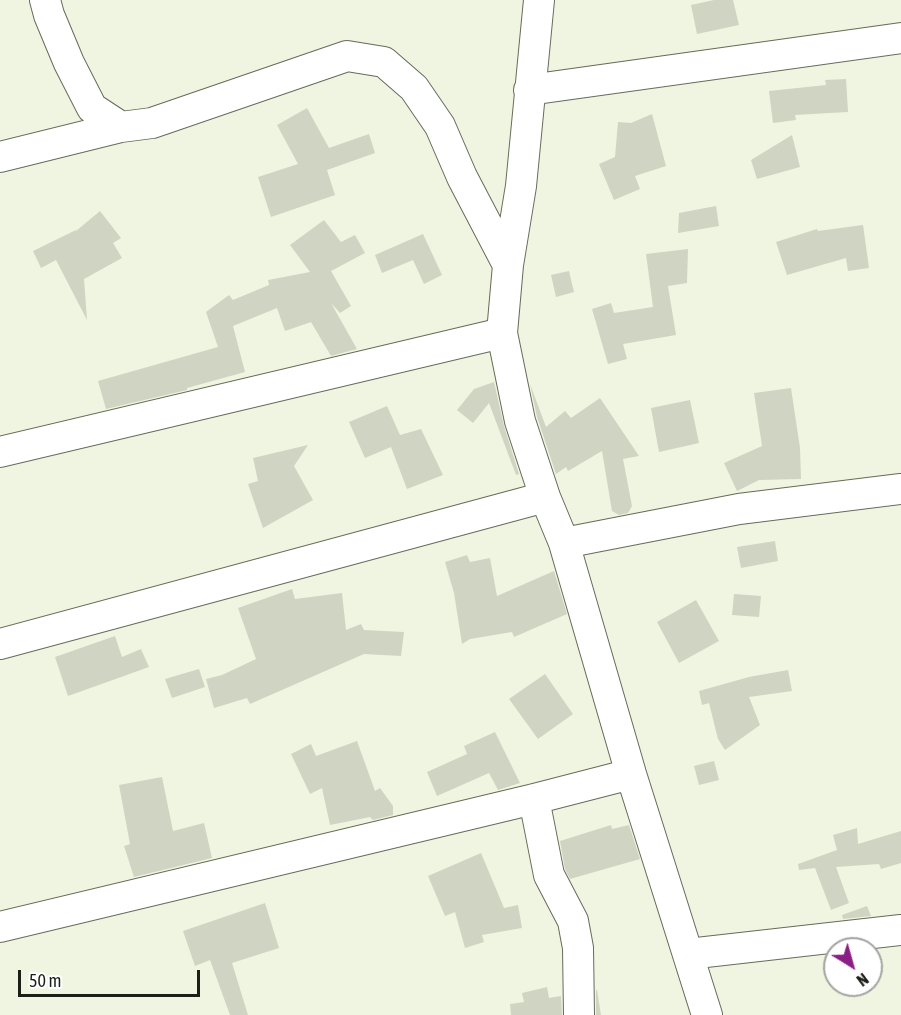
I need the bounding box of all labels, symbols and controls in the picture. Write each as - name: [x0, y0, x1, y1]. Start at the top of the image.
- north arrow: [823, 937, 883, 997]
- scale bar: [21, 958, 202, 996]
- text: 50 m: [29, 970, 61, 991]
- text: N: [853, 970, 872, 990]

